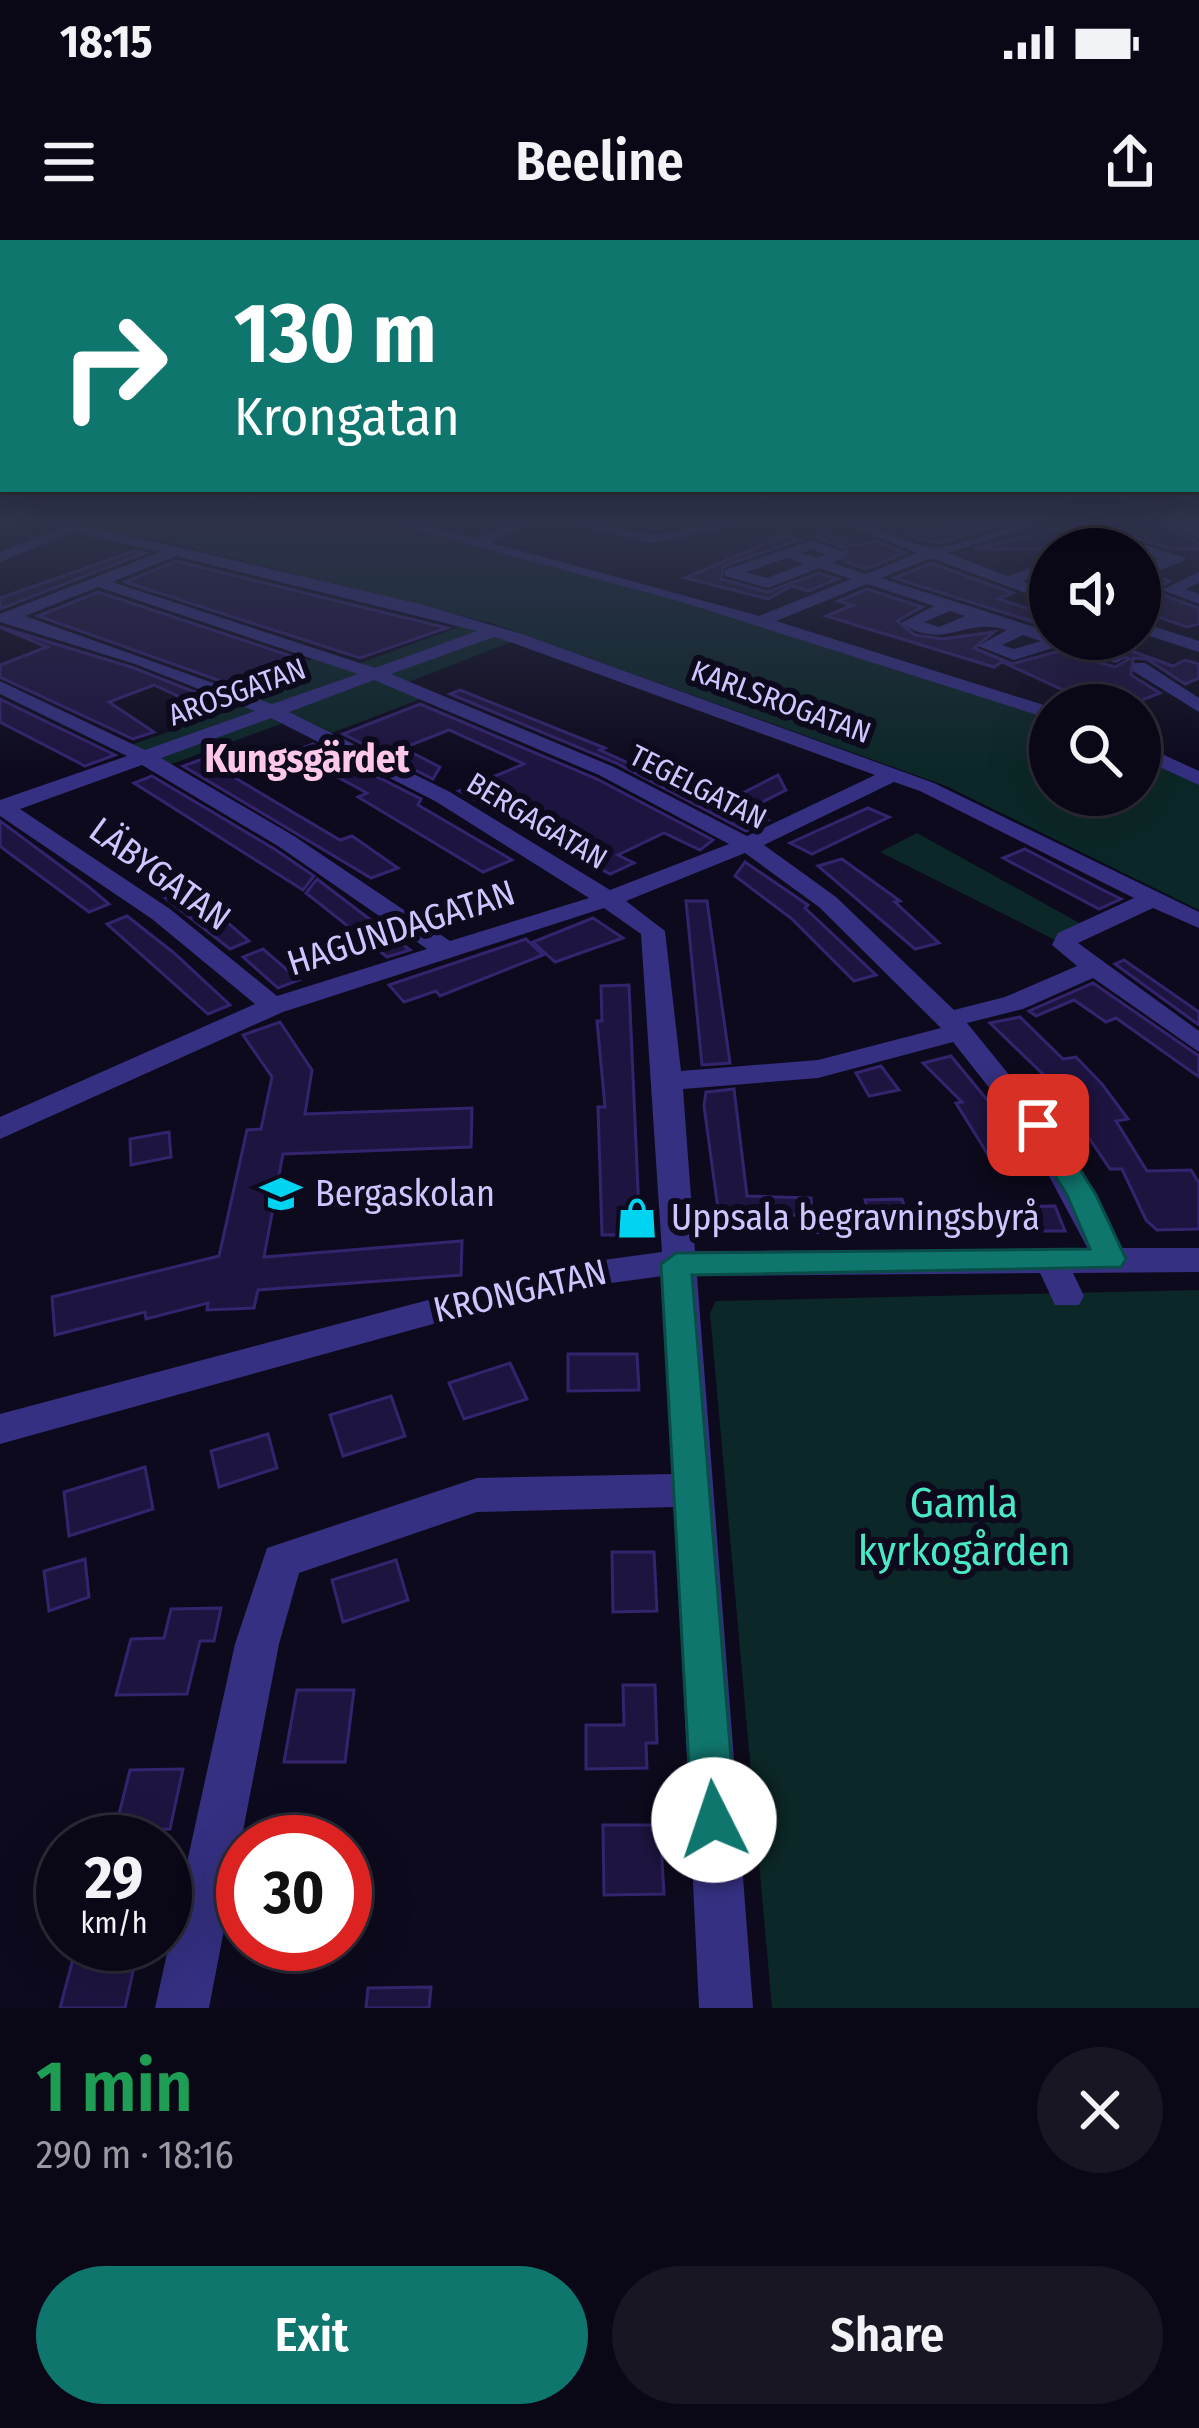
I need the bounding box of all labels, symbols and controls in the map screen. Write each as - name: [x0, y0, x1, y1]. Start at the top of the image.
- text: 18:15: [60, 15, 153, 69]
- icon: menu: [36, 129, 102, 195]
- icon: share: [1097, 129, 1163, 195]
- text: Beeline: [515, 130, 684, 194]
- text: 130 m: [234, 283, 437, 384]
- icon: right: [36, 288, 192, 444]
- text: Krongatan: [234, 385, 460, 449]
- map controls: [1029, 528, 1161, 816]
- button: sound: [1029, 528, 1161, 660]
- street label: AROSGATAN: [163, 651, 311, 733]
- street label: KARLSROGATAN: [686, 653, 876, 751]
- button: search: [1029, 684, 1161, 816]
- district label: Kungsgärdet: [205, 736, 411, 782]
- street label: TEGELGATAN: [624, 737, 772, 837]
- street label: BERGAGATAN: [460, 765, 614, 877]
- street label: LÄBYGATAN: [81, 808, 239, 940]
- street label: HAGUNDAGATAN: [282, 871, 520, 985]
- pin: [987, 1074, 1089, 1176]
- icon: arrive: [1005, 1092, 1071, 1158]
- school or university icon: Bergaskolan: [258, 1171, 304, 1217]
- place label: Bergaskolan: [315, 1172, 495, 1216]
- shop icon: Uppsala begravningsbyrå: [614, 1195, 660, 1241]
- place label: Uppsala begravningsbyrå: [671, 1196, 1040, 1240]
- street label: KRONGATAN: [429, 1250, 611, 1332]
- park label: Gamla kyrkogården: [858, 1478, 1070, 1576]
- position arrow: [651, 1757, 777, 1883]
- speed limit sign: 30: [216, 1815, 372, 1971]
- text: 29: [85, 1842, 143, 1914]
- text: km/h: [81, 1905, 147, 1941]
- text: 1 min: [36, 2044, 193, 2130]
- button: close: [1037, 2047, 1163, 2173]
- text: 290 m · 18:16: [36, 2132, 234, 2178]
- button: Exit: [36, 2266, 588, 2404]
- button: Share: [612, 2266, 1163, 2404]

